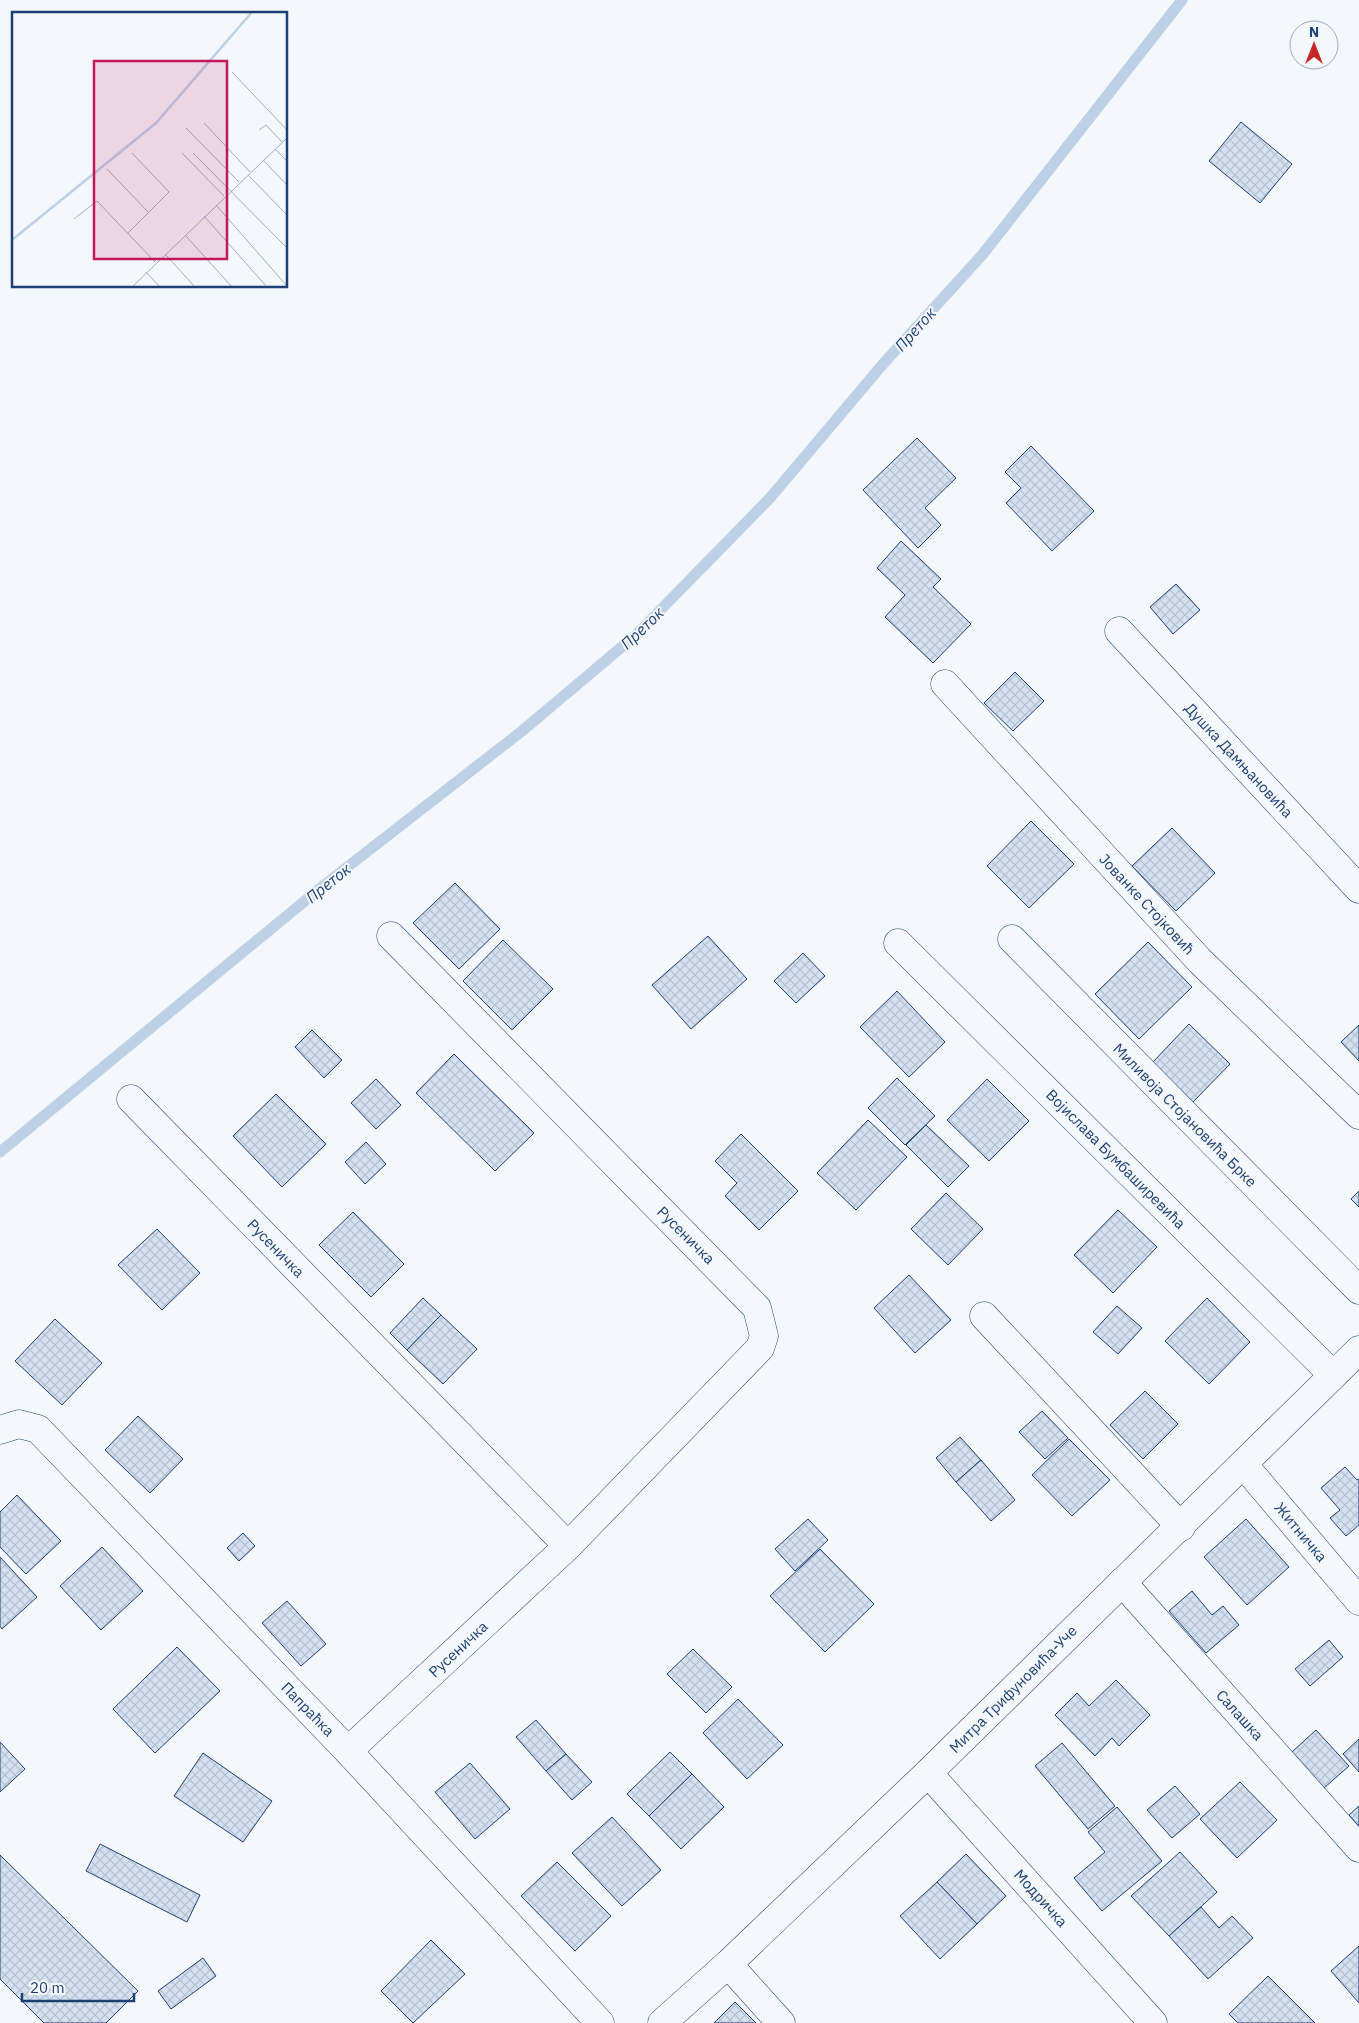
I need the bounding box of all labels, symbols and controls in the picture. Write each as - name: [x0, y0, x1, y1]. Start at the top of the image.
- inset map: [12, 12, 288, 288]
- north arrow: [1289, 20, 1339, 70]
- text: N: [1309, 23, 1319, 41]
- water label: Преток: [890, 303, 940, 355]
- water label: Преток: [616, 602, 668, 653]
- street label: Душка Дамњановића: [1181, 698, 1297, 822]
- street label: Јованке Стојковић: [1095, 849, 1199, 959]
- water label: Преток: [301, 858, 355, 907]
- street label: Миливоја Стојановића Брке: [1109, 1039, 1261, 1191]
- street label: Војислава Бумбаширевића: [1042, 1085, 1190, 1233]
- street label: Русеничка: [653, 1202, 719, 1268]
- street label: Русеничка: [243, 1215, 309, 1281]
- street label: Житничка: [1271, 1498, 1331, 1566]
- street label: Русеничка: [424, 1617, 492, 1681]
- street label: Митра Трифуновића-Уче: [945, 1621, 1081, 1757]
- street label: Папраћка: [277, 1678, 339, 1740]
- street label: Салашка: [1212, 1686, 1268, 1744]
- street label: Модричка: [1010, 1865, 1072, 1931]
- scale bar: [22, 1970, 135, 2002]
- text: 20 m: [30, 1978, 65, 1997]

